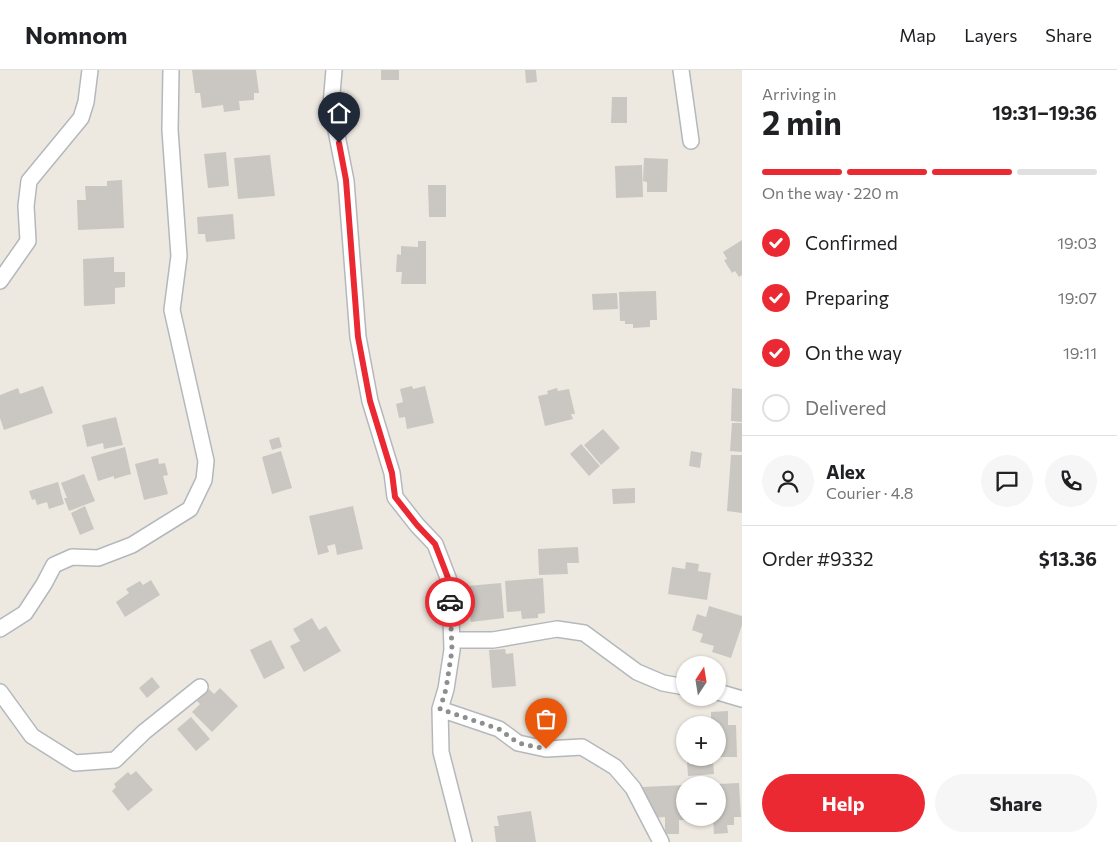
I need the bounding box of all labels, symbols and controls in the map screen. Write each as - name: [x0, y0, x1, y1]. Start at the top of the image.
- text: Nomnom: [25, 20, 127, 49]
- text: Map: [899, 24, 936, 46]
- text: Layers: [964, 24, 1017, 46]
- text: Share: [1045, 24, 1092, 46]
- text: Arriving in: [762, 84, 836, 103]
- pin: [318, 92, 360, 143]
- icon: home: [325, 99, 353, 127]
- text: 19:31–19:36: [992, 101, 1097, 124]
- text: 2 min: [762, 102, 842, 142]
- text: On the way · 220 m: [762, 183, 899, 202]
- icon: check: [762, 229, 790, 257]
- text: Confirmed: [805, 231, 898, 254]
- text: 19:03: [1057, 233, 1097, 252]
- icon: check: [762, 284, 790, 312]
- text: Preparing: [805, 286, 889, 309]
- text: 19:07: [1058, 288, 1097, 307]
- icon: check: [762, 339, 790, 367]
- text: On the way: [805, 341, 902, 364]
- text: 19:11: [1063, 343, 1097, 362]
- text: Delivered: [805, 396, 886, 419]
- button: person: [762, 455, 814, 507]
- button: chat: [981, 455, 1033, 507]
- button: phone: [1045, 455, 1097, 507]
- text: Alex: [826, 460, 866, 483]
- text: Courier · 4.8: [826, 483, 913, 502]
- text: Order #9332: [762, 547, 874, 570]
- text: $13.36: [1039, 547, 1097, 570]
- courier: [425, 577, 475, 627]
- icon: car: [436, 588, 464, 616]
- north arrow: [676, 656, 726, 706]
- map controls: [676, 656, 726, 826]
- pin: [525, 698, 567, 749]
- icon: bag: [532, 705, 560, 733]
- button: +: [676, 716, 726, 766]
- button: Help: [762, 774, 925, 832]
- button: Share: [935, 774, 1097, 832]
- button: −: [676, 776, 726, 826]

